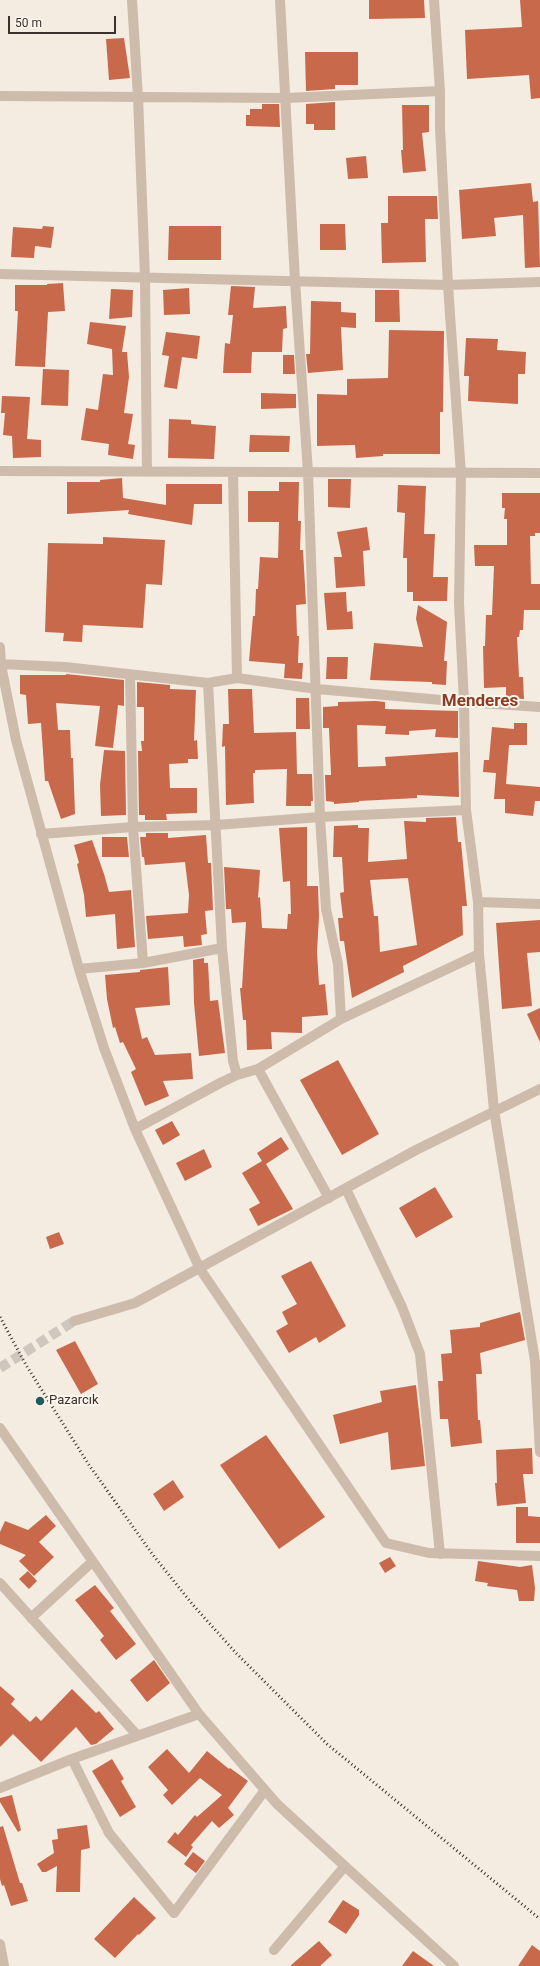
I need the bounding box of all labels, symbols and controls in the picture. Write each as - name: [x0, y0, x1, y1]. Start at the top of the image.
- scale bar: [10, 8, 118, 34]
- text: 50 m: [15, 16, 42, 30]
- district label: Menderes: [442, 692, 518, 712]
- place label: Pazarcık: [49, 1393, 99, 1409]
- marker: Pazarcık: [34, 1395, 46, 1407]

